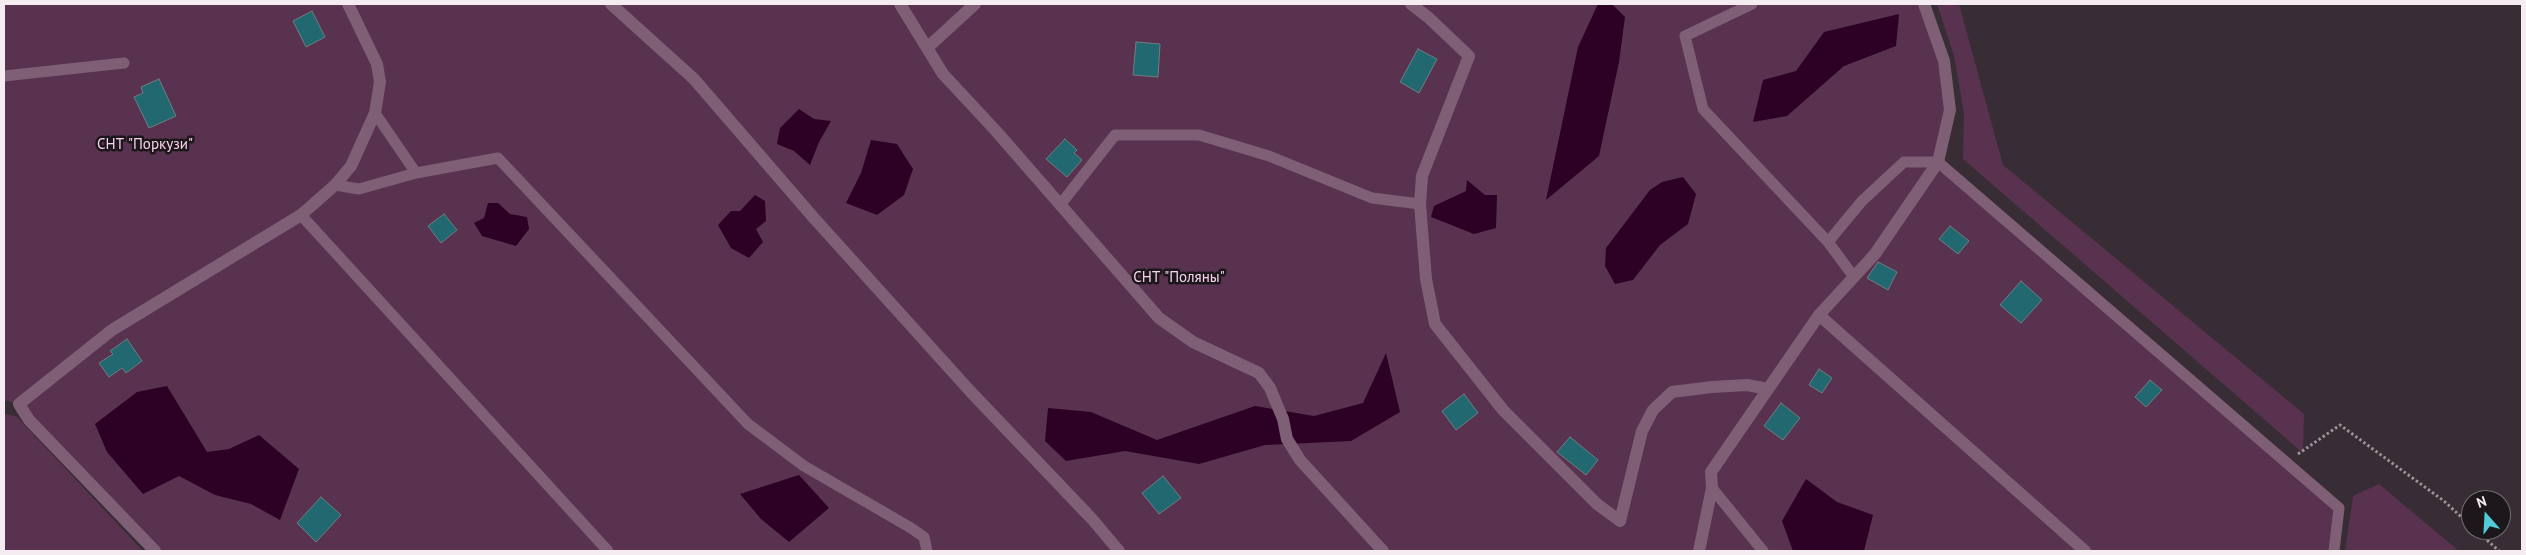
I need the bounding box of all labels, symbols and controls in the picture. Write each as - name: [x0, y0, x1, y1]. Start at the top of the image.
- park label: СНТ "Поркузи": [97, 136, 193, 154]
- park label: СНТ "Поляны": [1133, 269, 1225, 287]
- north arrow: [2461, 490, 2511, 540]
- text: N: [2474, 492, 2489, 512]

